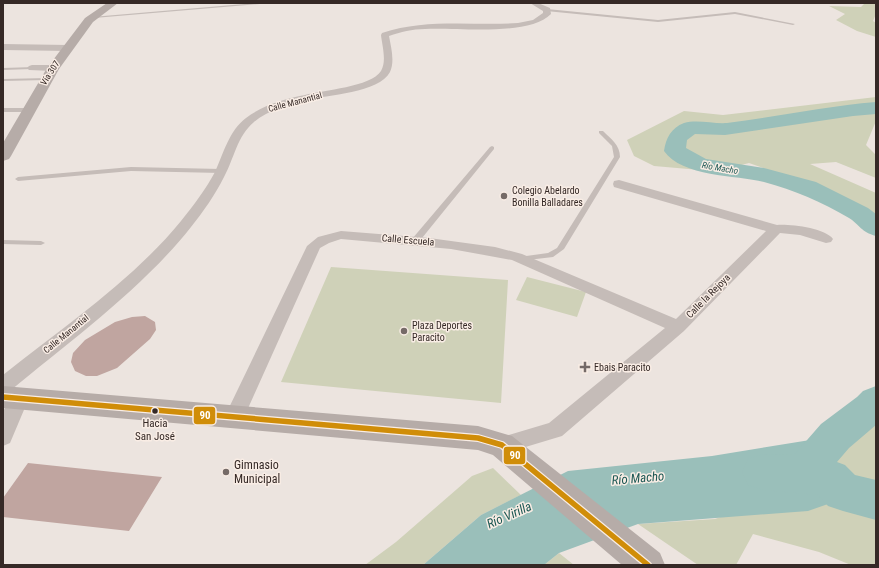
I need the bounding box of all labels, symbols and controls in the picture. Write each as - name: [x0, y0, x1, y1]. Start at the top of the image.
- street label: Vía 307: [38, 59, 62, 87]
- street label: Calle Manantial: [267, 90, 323, 114]
- water label: Río Macho: [701, 160, 739, 176]
- place label: Colegio Abelardo Bonilla Balladares: [512, 185, 583, 208]
- marker: Colegio Abelardo Bonilla Balladares: [499, 191, 509, 201]
- street label: Calle Escuela: [381, 232, 435, 248]
- street label: Calle la Rejoya: [684, 272, 732, 320]
- street label: Calle Manantial: [41, 313, 91, 355]
- place label: Plaza Deportes Paracito: [412, 320, 472, 343]
- marker: Plaza Deportes Paracito: [399, 326, 409, 336]
- marker: Ebais Paracito: [579, 361, 591, 373]
- place label: Ebais Paracito: [594, 362, 651, 373]
- marker: Hacia San José: [150, 406, 160, 416]
- line badge: 90: [193, 406, 216, 425]
- text: 90: [199, 409, 211, 422]
- place label: Hacia San José: [135, 417, 175, 443]
- line badge: 90: [503, 446, 526, 465]
- text: 90: [509, 449, 521, 462]
- place label: Gimnasio Municipal: [234, 458, 280, 486]
- marker: Gimnasio Municipal: [221, 467, 231, 477]
- water label: Río Macho: [611, 468, 665, 488]
- water label: Río Virilla: [484, 498, 534, 532]

